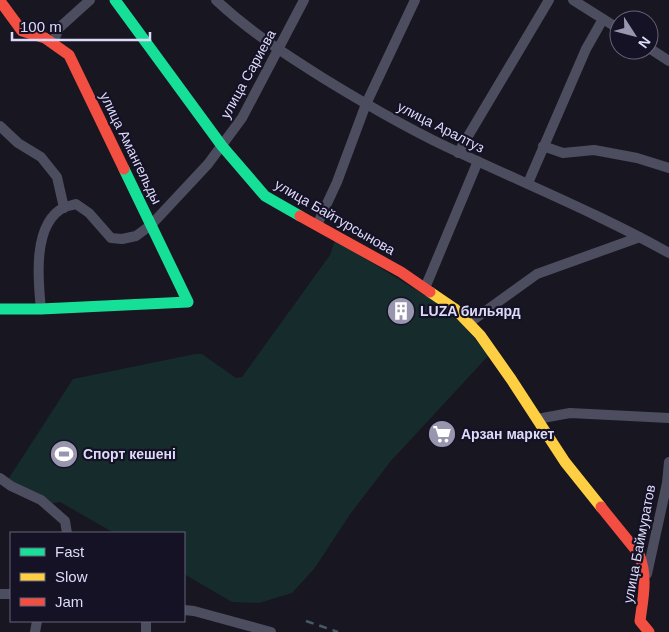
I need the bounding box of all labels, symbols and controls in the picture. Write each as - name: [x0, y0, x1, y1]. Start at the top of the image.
- scale bar: [12, 10, 150, 42]
- north arrow: [609, 10, 659, 60]
- text: 100 m: [20, 18, 62, 35]
- street label: улица Сариева: [217, 27, 279, 121]
- text: N: [635, 34, 654, 51]
- street label: улица Амангельды: [97, 89, 165, 207]
- street label: улица Аралтуз: [395, 98, 487, 156]
- street label: улица Байтурсынова: [272, 176, 398, 258]
- building icon: LUZA бильярд: [386, 296, 416, 326]
- place label: LUZA бильярд: [420, 303, 521, 319]
- supermarket icon: Арзан маркет: [427, 419, 457, 449]
- place label: Арзан маркет: [461, 426, 555, 442]
- sports icon: Спорт кешені: [49, 439, 79, 469]
- place label: Спорт кешені: [83, 446, 176, 462]
- street label: улица Баймуратов: [620, 483, 658, 605]
- legend: [10, 532, 185, 622]
- text: Fast: [55, 543, 85, 560]
- text: Slow: [55, 568, 88, 585]
- text: Jam: [55, 593, 83, 610]

